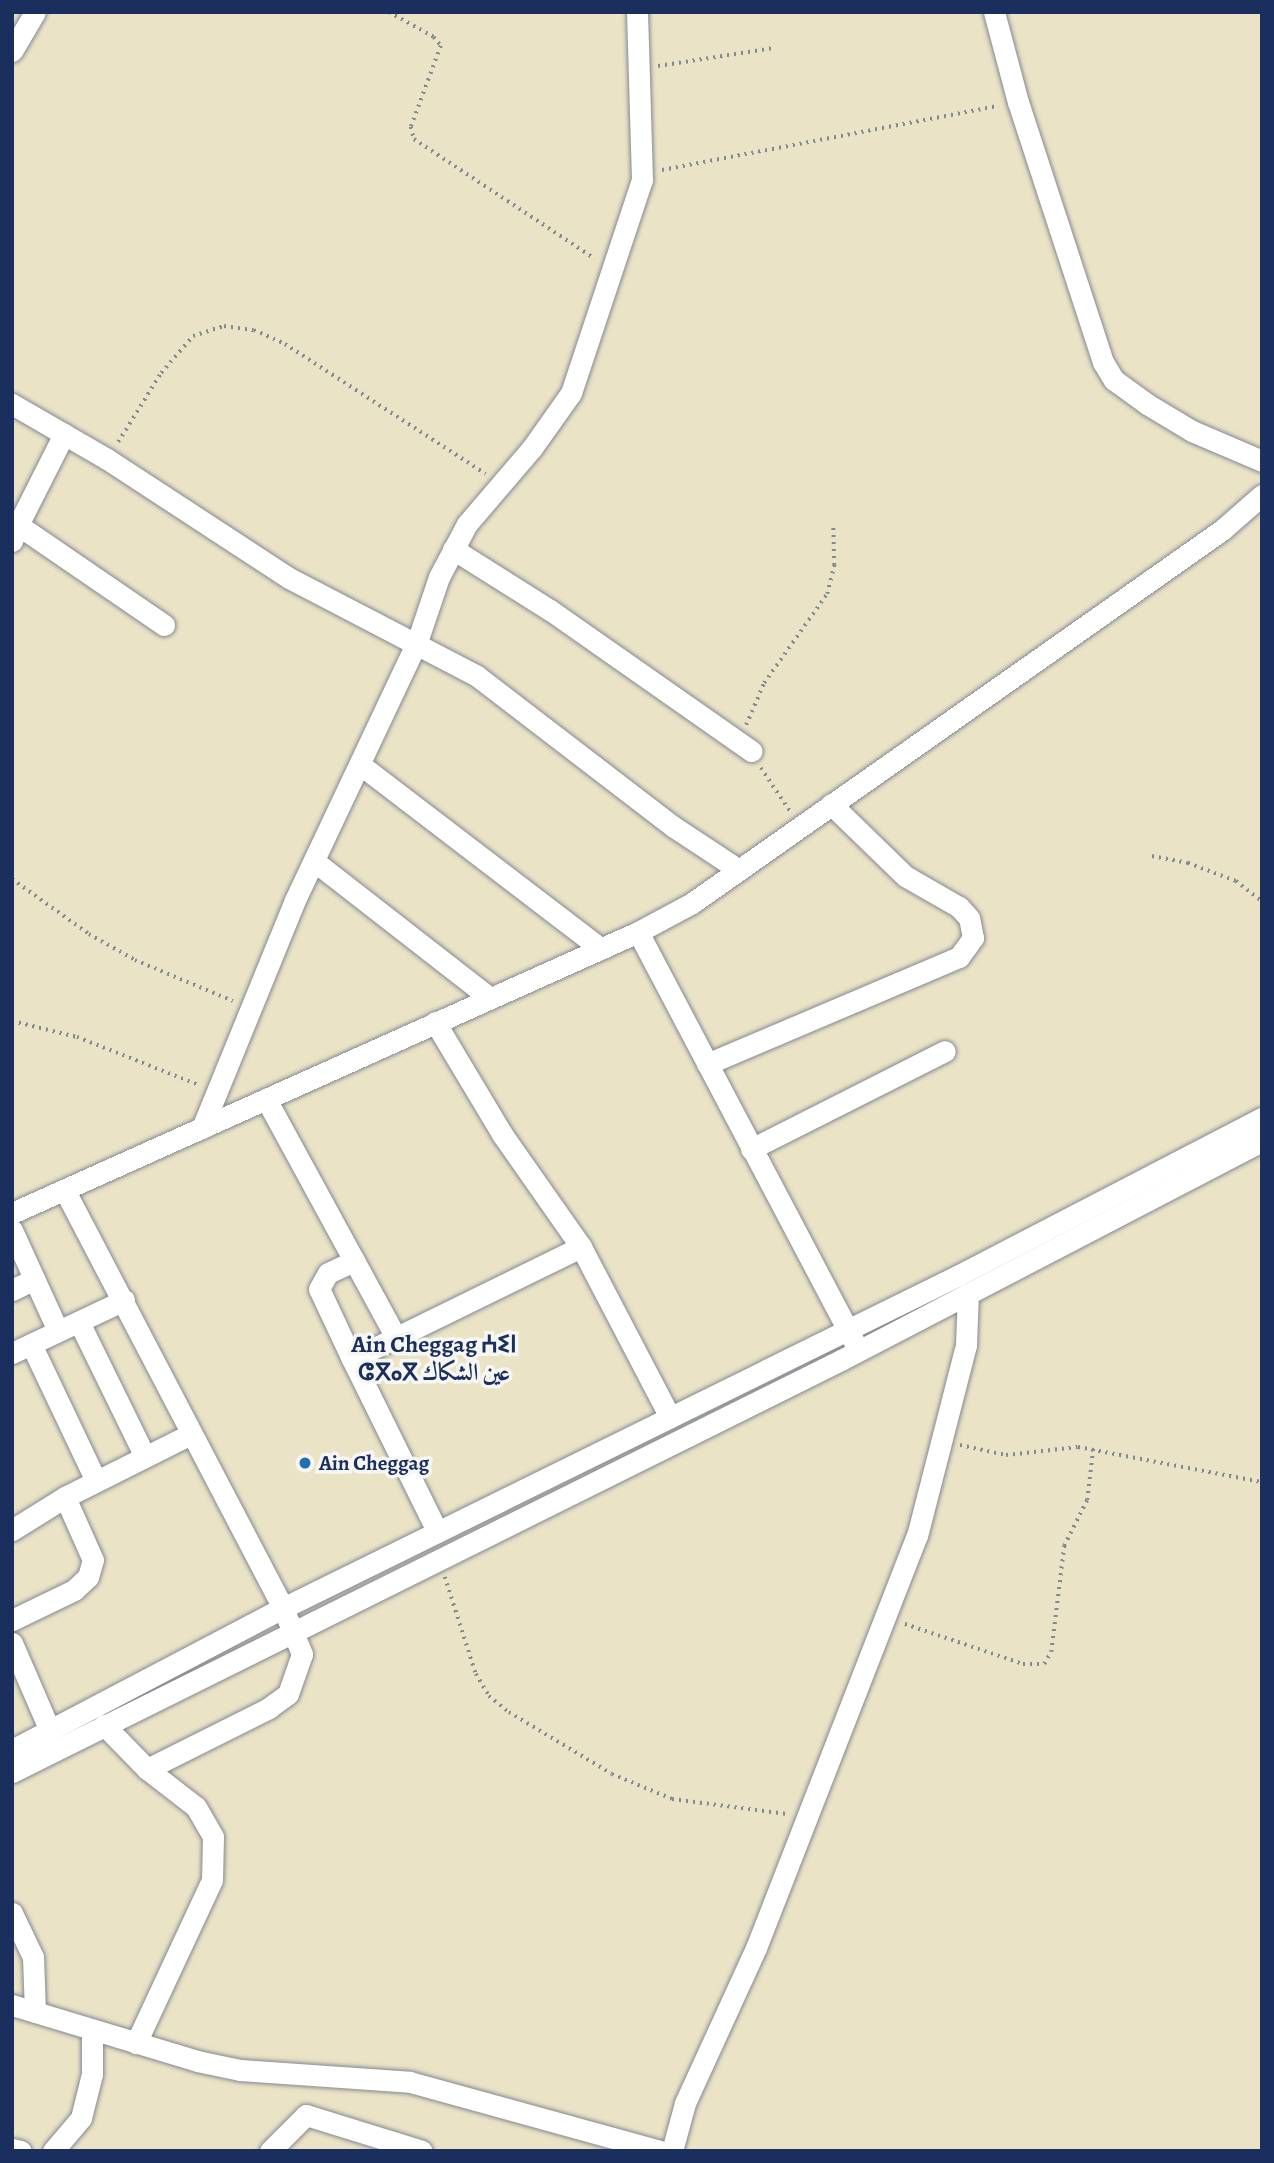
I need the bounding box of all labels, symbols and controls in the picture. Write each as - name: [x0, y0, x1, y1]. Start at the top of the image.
- district label: Ain Cheggag ⵄⵉⵏ ⵛⴳⴰⴳ عين الشكاك: [351, 1331, 517, 1387]
- place label: Ain Cheggag: [319, 1450, 429, 1476]
- marker: Ain Cheggag: [297, 1455, 313, 1471]

